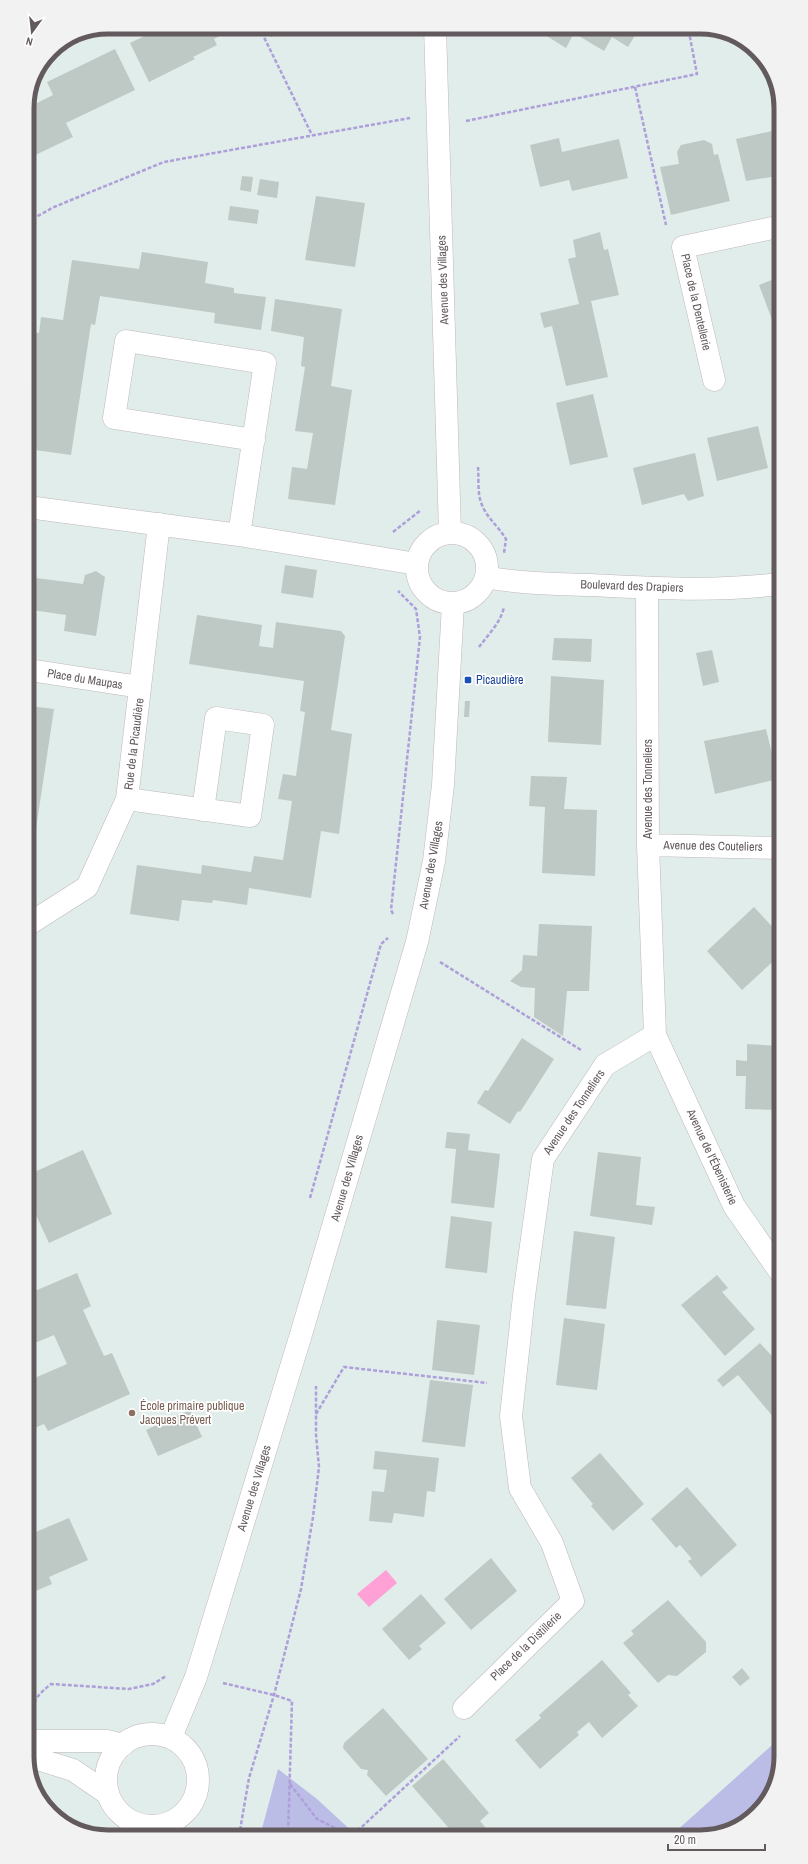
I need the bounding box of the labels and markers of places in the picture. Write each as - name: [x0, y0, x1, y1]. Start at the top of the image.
- place label: Picaudière: [476, 672, 524, 688]
- marker: Picaudière: [463, 675, 473, 685]
- place label: École primaire publique Jacques Prévert: [140, 1398, 244, 1428]
- marker: École primaire publique Jacques Prévert: [127, 1408, 137, 1418]

